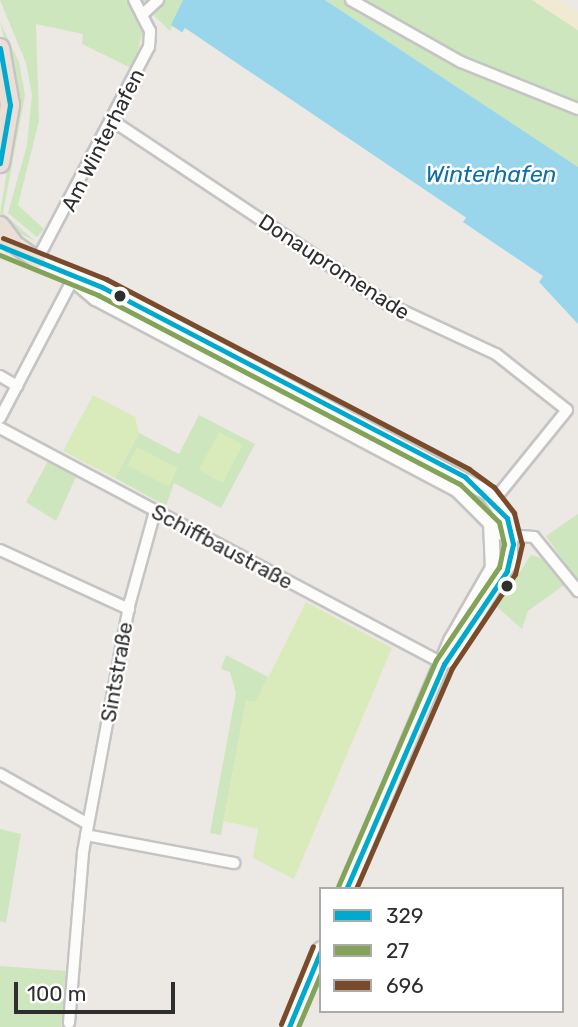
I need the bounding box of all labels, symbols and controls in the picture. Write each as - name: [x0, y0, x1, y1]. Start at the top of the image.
- street label: Am Winterhafen: [56, 64, 150, 216]
- water label: Winterhafen: [426, 160, 556, 188]
- street label: Donaupromenade: [254, 209, 414, 325]
- unlabelled marker: [113, 289, 127, 303]
- street label: Schiffbaustraße: [147, 499, 297, 595]
- unlabelled marker: [500, 579, 514, 593]
- street label: Sintstraße: [96, 620, 138, 724]
- legend: [319, 887, 564, 1013]
- text: 329: [386, 903, 423, 928]
- text: 27: [386, 938, 409, 963]
- scale bar: [18, 968, 178, 1012]
- text: 696: [386, 973, 424, 998]
- text: 100 m: [27, 981, 86, 1006]

